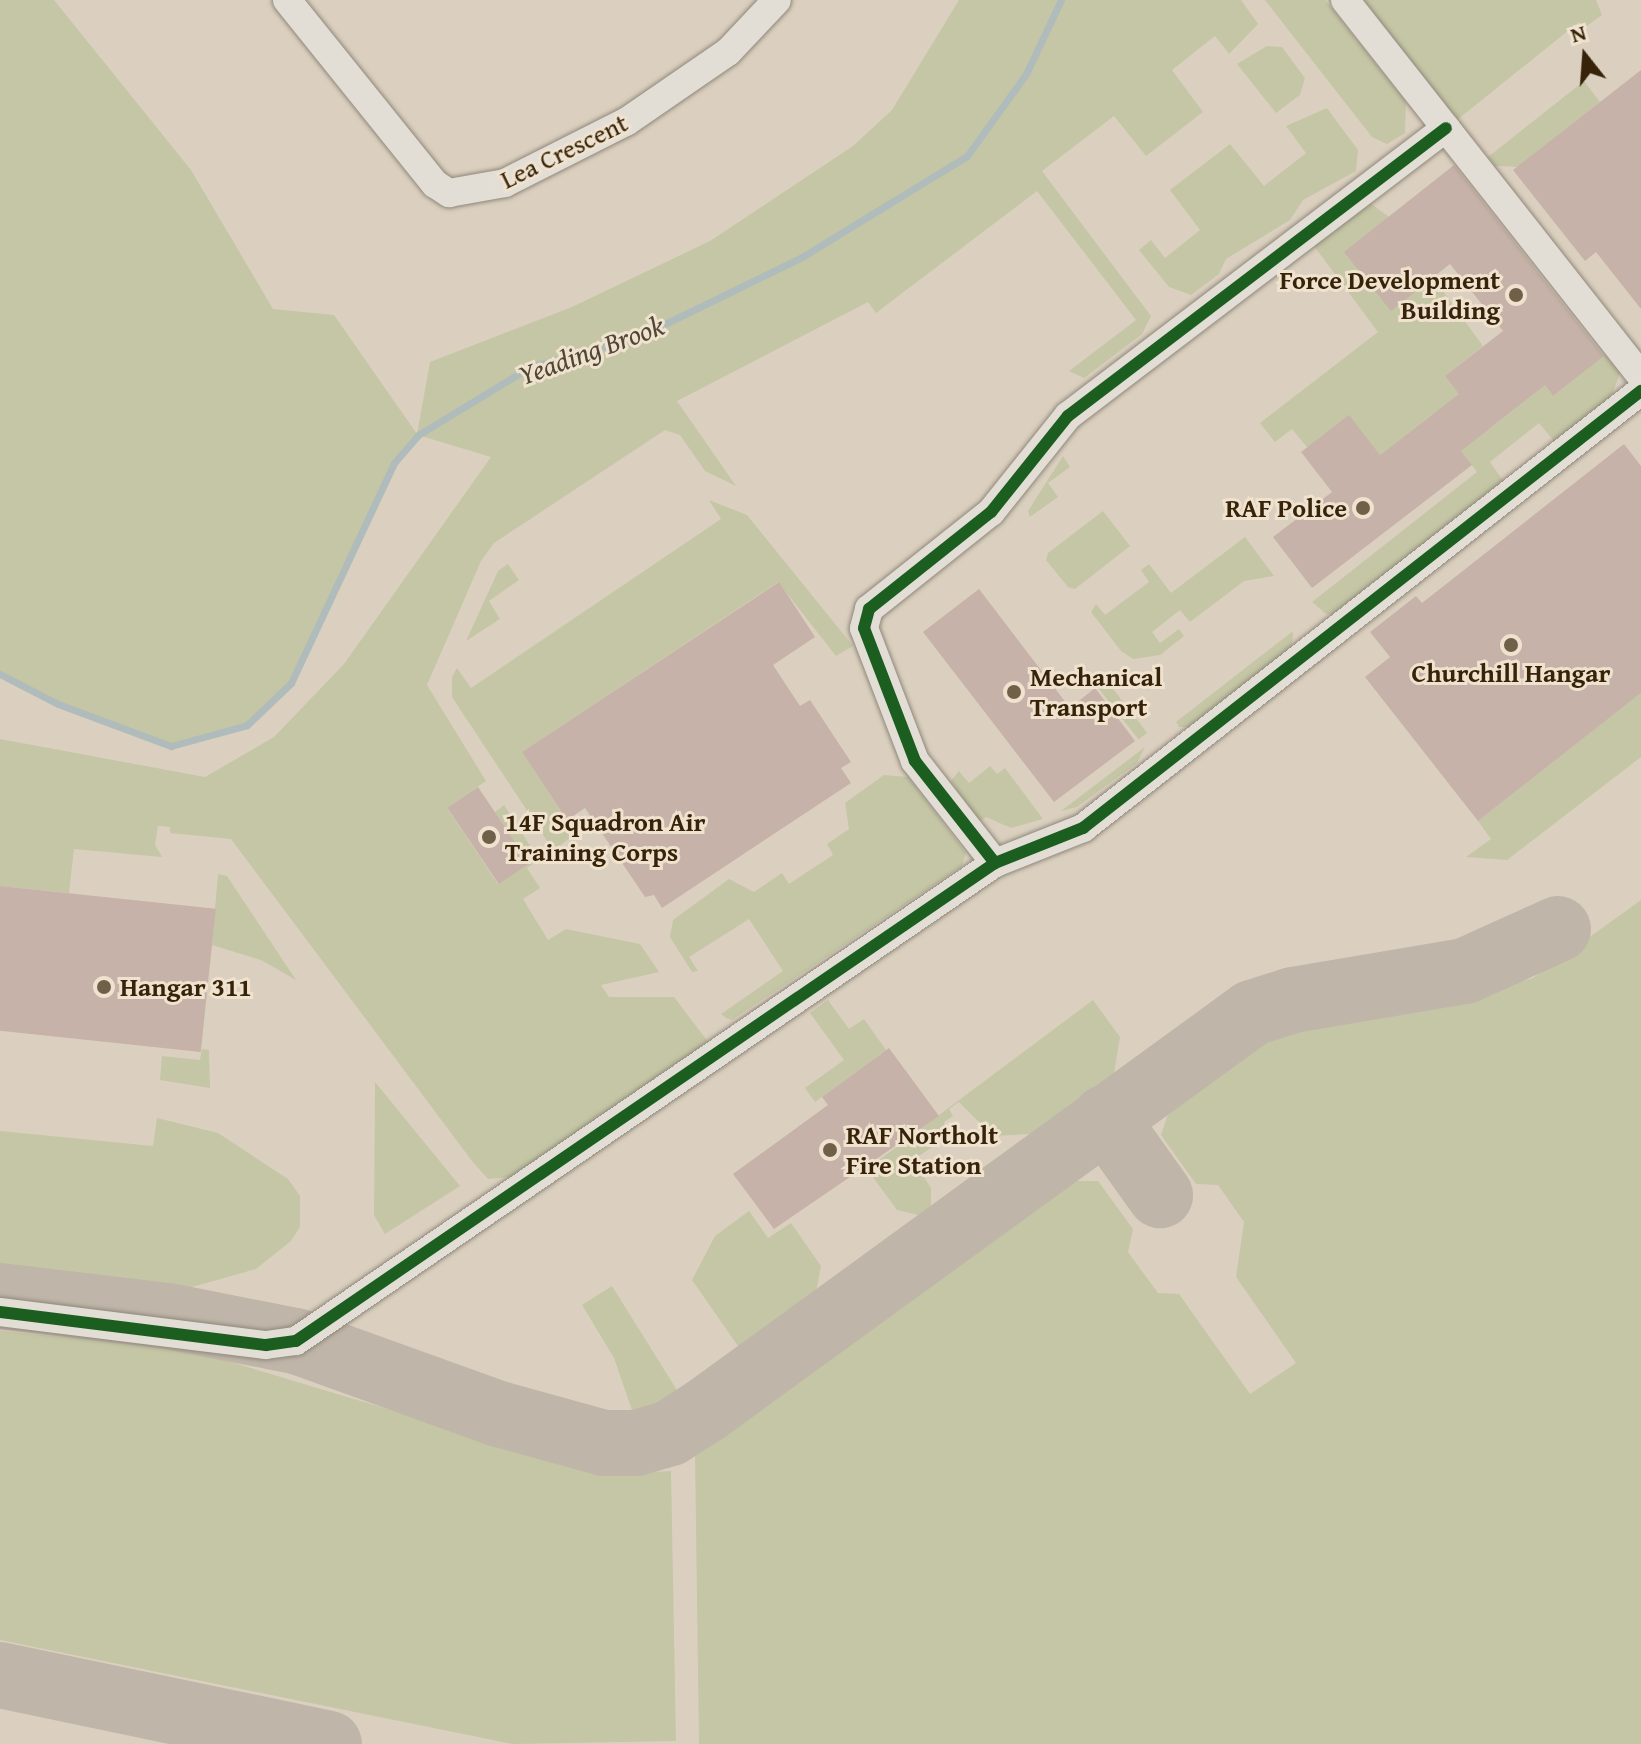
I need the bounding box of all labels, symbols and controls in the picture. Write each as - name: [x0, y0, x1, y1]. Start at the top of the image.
- north arrow: [1545, 16, 1625, 96]
- text: N: [1566, 16, 1590, 51]
- street label: Lea Crescent: [495, 107, 633, 195]
- place label: Force Development Building: [1280, 264, 1500, 326]
- marker: Force Development Building: [1507, 286, 1525, 304]
- water label: Yeading Brook: [514, 308, 668, 392]
- place label: RAF Police: [1225, 492, 1347, 524]
- marker: RAF Police: [1354, 499, 1372, 517]
- marker: Churchill Hangar: [1502, 636, 1520, 654]
- place label: Churchill Hangar: [1411, 657, 1611, 689]
- place label: Mechanical Transport: [1030, 661, 1162, 722]
- marker: Mechanical Transport: [1005, 683, 1023, 701]
- place label: 14F Squadron Air Training Corps: [505, 806, 706, 868]
- marker: 14F Squadron Air Training Corps: [480, 828, 498, 846]
- place label: Hangar 311: [120, 971, 252, 1003]
- marker: Hangar 311: [95, 978, 113, 996]
- place label: RAF Northolt Fire Station: [846, 1119, 998, 1180]
- marker: RAF Northolt Fire Station: [821, 1141, 839, 1159]

